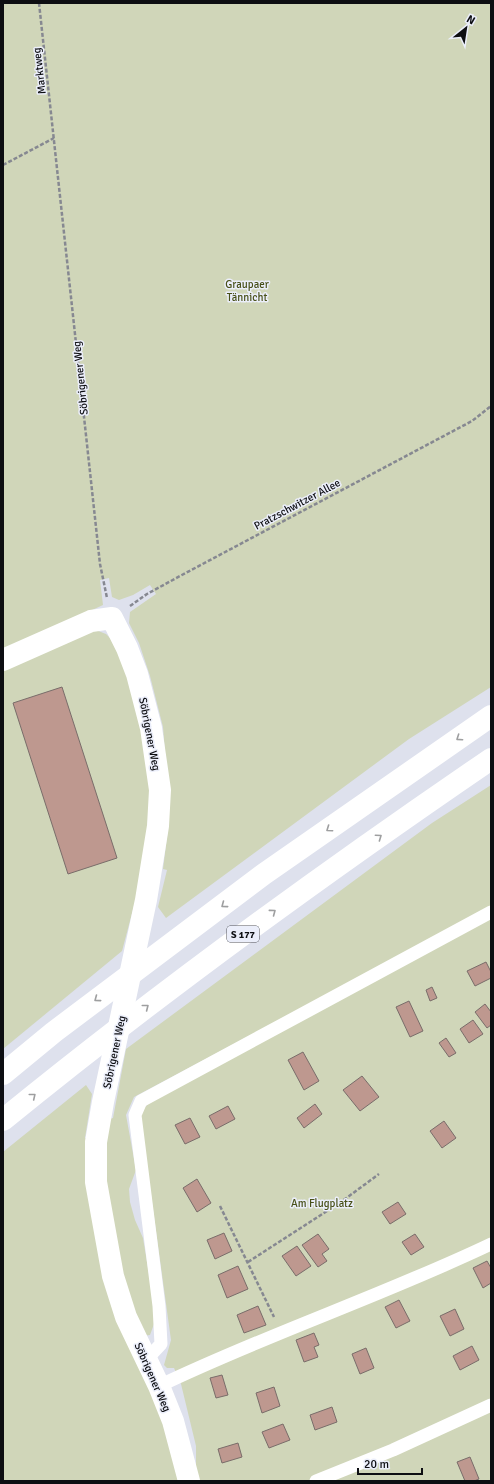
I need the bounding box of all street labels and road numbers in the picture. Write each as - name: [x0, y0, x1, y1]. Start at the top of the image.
- street label: Marktweg: [30, 47, 49, 95]
- street label: Söbrigener Weg: [70, 340, 91, 416]
- street label: Pratzschwitzer Allee: [252, 476, 343, 533]
- street label: Söbrigener Weg: [136, 696, 163, 772]
- road number: S 177: [227, 926, 259, 942]
- street label: Söbrigener Weg: [100, 1014, 129, 1090]
- street label: Söbrigener Weg: [131, 1341, 174, 1414]

